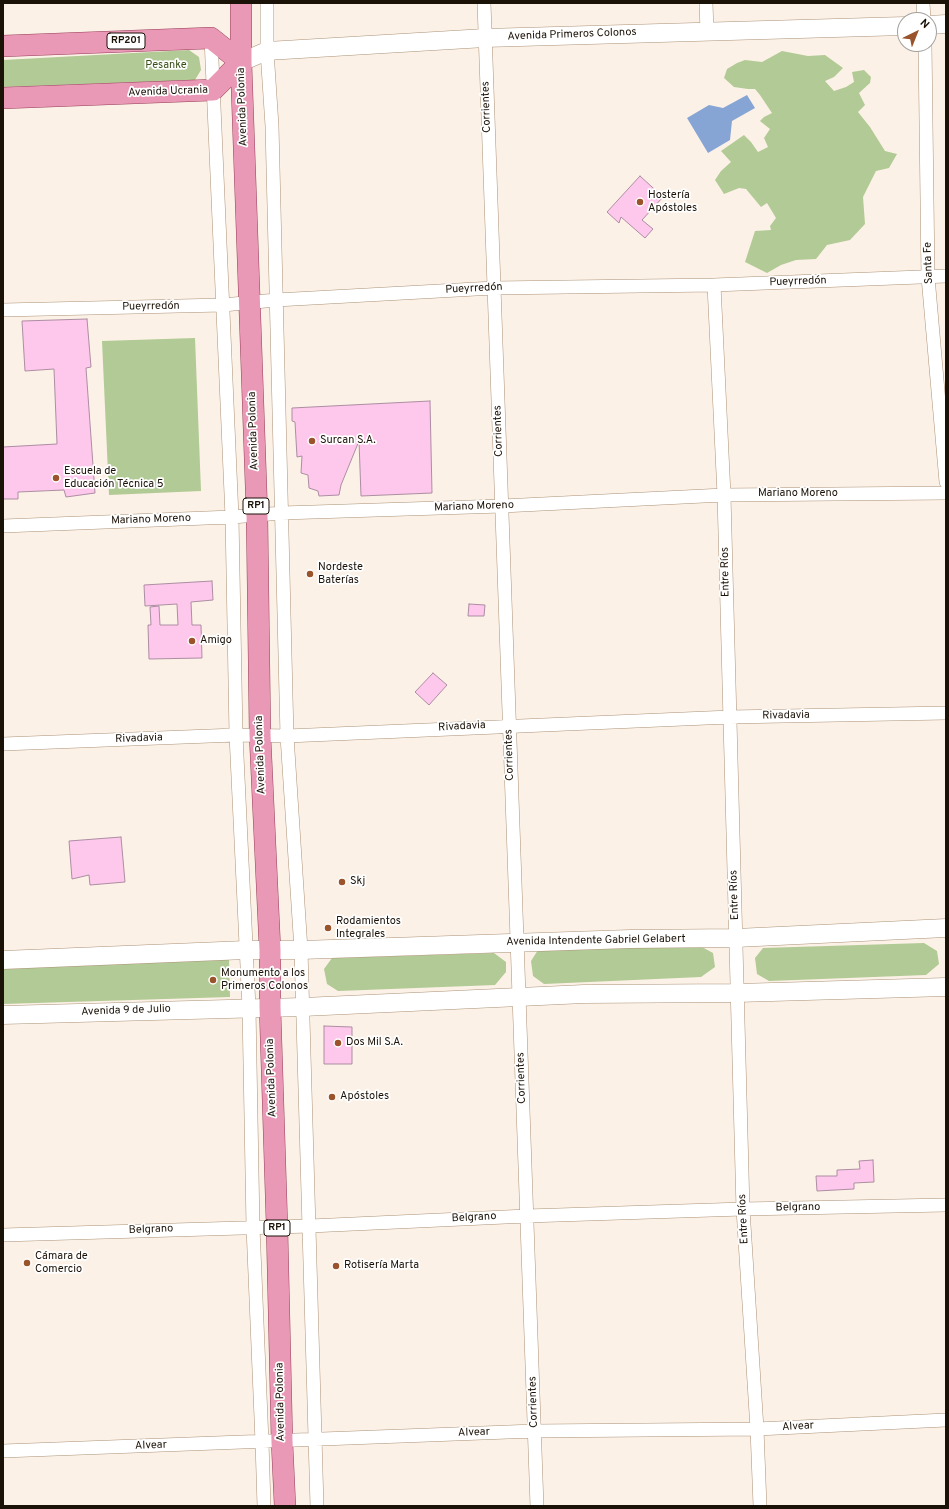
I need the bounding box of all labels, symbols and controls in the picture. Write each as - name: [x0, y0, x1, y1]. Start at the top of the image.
- north arrow: [897, 12, 937, 52]
- text: N: [917, 16, 932, 32]
- street label: Avenida Primeros Colonos: [507, 26, 637, 44]
- road number: RP201: [107, 33, 145, 49]
- park label: Pesanke: [145, 59, 187, 73]
- street label: Avenida Polonia: [235, 67, 251, 147]
- street label: Corrientes: [480, 81, 494, 133]
- street label: Avenida Ucrania: [128, 84, 208, 100]
- place label: Hostería Apóstoles: [648, 189, 697, 215]
- marker: Hostería Apóstoles: [635, 197, 645, 207]
- street label: Santa Fe: [922, 242, 936, 284]
- street label: Pueyrredón: [769, 274, 827, 290]
- street label: Pueyrredón: [445, 281, 503, 297]
- street label: Pueyrredón: [122, 300, 180, 314]
- street label: Avenida Polonia: [246, 391, 262, 471]
- street label: Corrientes: [492, 405, 506, 457]
- place label: Surcan S.A.: [320, 434, 376, 448]
- marker: Surcan S.A.: [307, 436, 317, 446]
- place label: Escuela de Educación Técnica 5: [64, 465, 164, 491]
- marker: Escuela de Educación Técnica 5: [51, 473, 61, 483]
- street label: Mariano Moreno: [758, 487, 838, 501]
- road number: RP1: [243, 498, 269, 514]
- street label: Mariano Moreno: [434, 499, 514, 515]
- street label: Mariano Moreno: [111, 512, 191, 528]
- street label: Entre Ríos: [719, 547, 733, 597]
- place label: Nordeste Baterías: [318, 561, 363, 587]
- marker: Nordeste Baterías: [305, 569, 315, 579]
- place label: Amigo: [200, 634, 232, 648]
- marker: Amigo: [187, 636, 197, 646]
- street label: Rivadavia: [762, 709, 810, 723]
- street label: Avenida Polonia: [253, 715, 269, 795]
- street label: Rivadavia: [438, 719, 486, 735]
- street label: Corrientes: [503, 729, 517, 781]
- street label: Rivadavia: [115, 732, 163, 746]
- street label: Entre Ríos: [728, 870, 742, 920]
- place label: Skj: [350, 875, 365, 889]
- marker: Skj: [337, 877, 347, 887]
- place label: Rodamientos Integrales: [336, 915, 401, 941]
- marker: Rodamientos Integrales: [323, 923, 333, 933]
- street label: Avenida Intendente Gabriel Gelabert: [506, 933, 686, 949]
- place label: Monumento a los Primeros Colonos: [221, 967, 308, 993]
- marker: Monumento a los Primeros Colonos: [208, 975, 218, 985]
- street label: Avenida 9 de Julio: [81, 1003, 171, 1019]
- place label: Dos Mil S.A.: [346, 1036, 403, 1050]
- street label: Avenida Polonia: [264, 1038, 280, 1118]
- marker: Dos Mil S.A.: [333, 1038, 343, 1048]
- street label: Corrientes: [515, 1052, 529, 1104]
- place label: Apóstoles: [340, 1090, 389, 1104]
- marker: Apóstoles: [327, 1092, 337, 1102]
- street label: Entre Ríos: [736, 1194, 752, 1244]
- street label: Belgrano: [775, 1201, 821, 1215]
- street label: Belgrano: [451, 1210, 497, 1226]
- road number: RP1: [264, 1220, 290, 1236]
- street label: Belgrano: [128, 1223, 174, 1237]
- place label: Cámara de Comercio: [35, 1250, 88, 1276]
- marker: Cámara de Comercio: [22, 1258, 32, 1268]
- place label: Rotisería Marta: [344, 1259, 419, 1273]
- marker: Rotisería Marta: [331, 1261, 341, 1271]
- street label: Avenida Polonia: [274, 1362, 288, 1442]
- street label: Corrientes: [527, 1376, 541, 1428]
- street label: Alvear: [782, 1420, 814, 1434]
- street label: Alvear: [458, 1426, 490, 1440]
- street label: Alvear: [135, 1439, 167, 1453]

